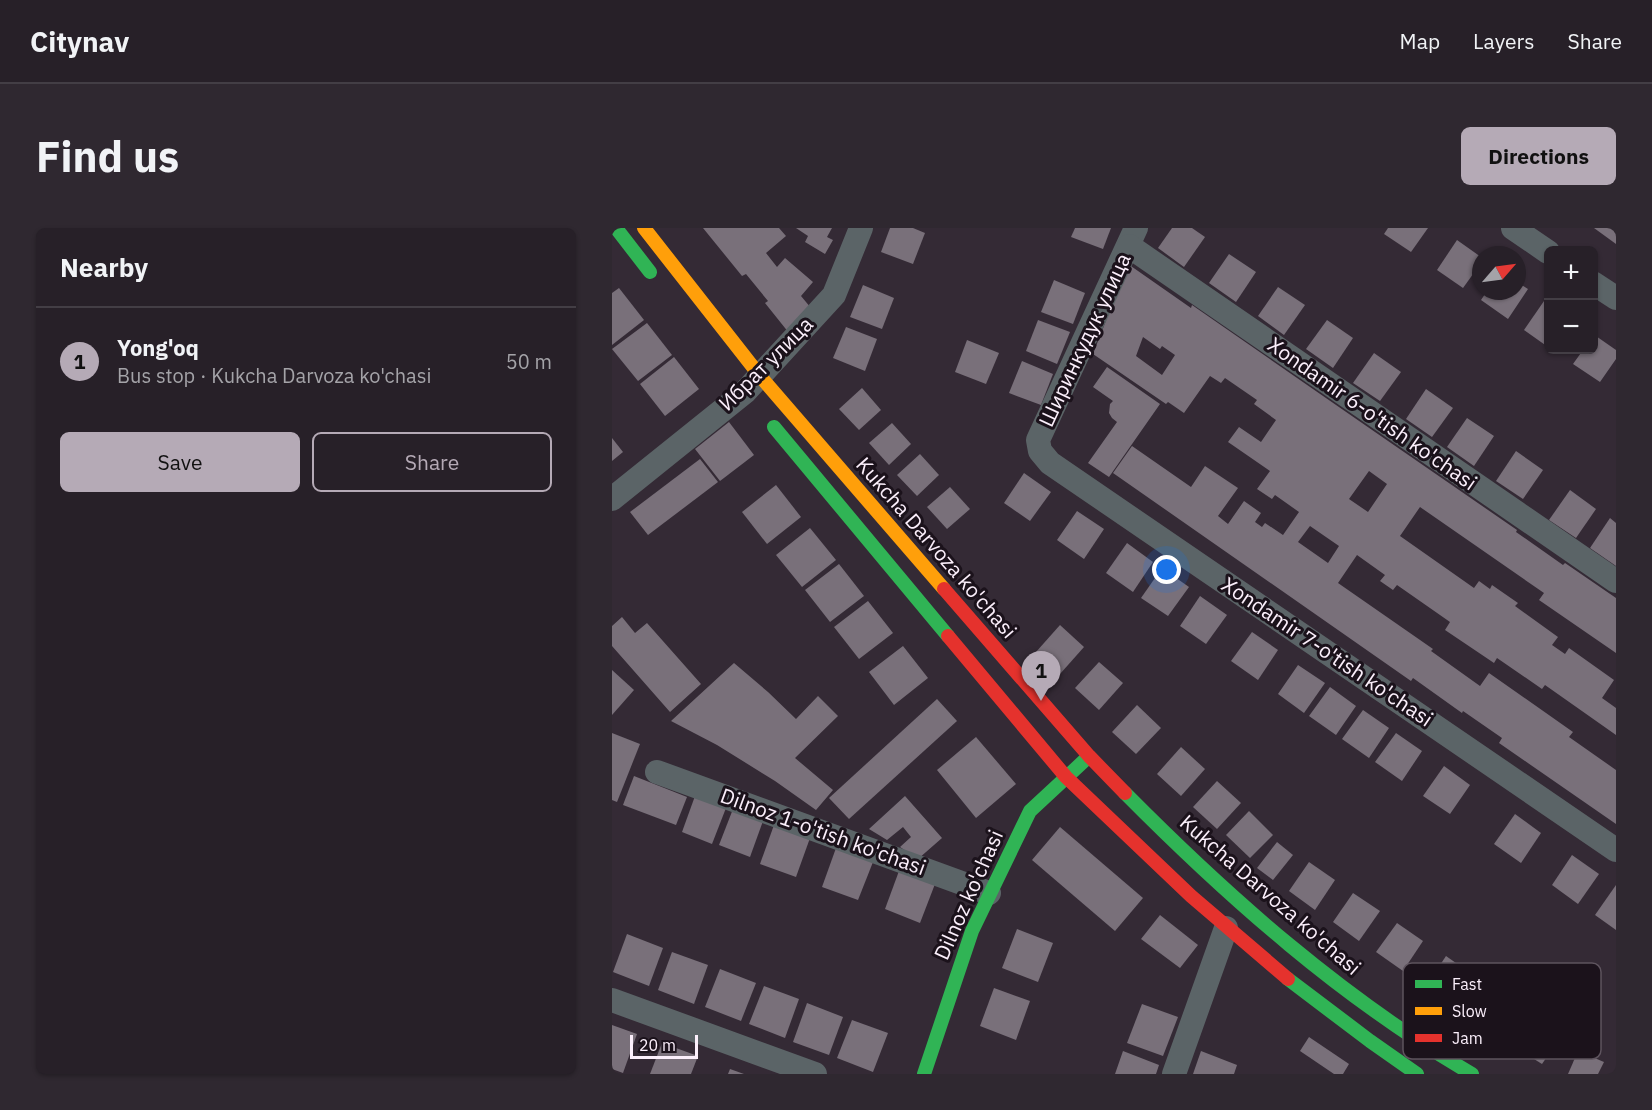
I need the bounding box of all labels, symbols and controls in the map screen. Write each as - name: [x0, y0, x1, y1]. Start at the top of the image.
- text: Citynav: [30, 23, 129, 60]
- text: Map: [1400, 27, 1440, 55]
- text: Layers: [1473, 27, 1535, 55]
- text: Share: [1568, 27, 1622, 55]
- button: Directions: [1461, 127, 1616, 185]
- text: Find us: [36, 129, 179, 184]
- north arrow: [1472, 246, 1526, 300]
- map controls: [1544, 246, 1598, 354]
- button: +: [1544, 246, 1598, 300]
- street label: Ширинкудук улица: [1032, 248, 1137, 431]
- text: Nearby: [60, 250, 148, 284]
- button: −: [1544, 300, 1598, 354]
- street label: Ибрат улица: [712, 310, 819, 417]
- street label: Xondamir 6-o'tish ko'chasi: [1263, 330, 1483, 496]
- text: Yong'oq: [117, 333, 199, 362]
- text: 1: [74, 348, 86, 375]
- text: 50 m: [506, 348, 552, 375]
- text: Bus stop · Kukcha Darvoza ko'chasi: [117, 362, 431, 389]
- button: Save: [60, 432, 300, 492]
- button: Share: [312, 432, 552, 492]
- street label: Kukcha Darvoza ko'chasi: [850, 451, 1023, 644]
- your location: [1152, 555, 1181, 584]
- street label: Xondamir 7-o'tish ko'chasi: [1216, 570, 1439, 732]
- pin: 1: [1022, 652, 1060, 701]
- street label: Dilnoz 1-o'tish ko'chasi: [717, 781, 930, 881]
- street label: Kukcha Darvoza ko'chasi: [1174, 808, 1367, 981]
- street label: Dilnoz ko'chasi: [927, 825, 1009, 964]
- legend: [1403, 963, 1601, 1059]
- text: Fast: [1452, 974, 1482, 994]
- text: Slow: [1452, 1001, 1487, 1021]
- text: Jam: [1452, 1028, 1483, 1048]
- scale bar: [630, 1032, 698, 1060]
- text: 20 m: [639, 1035, 676, 1055]

